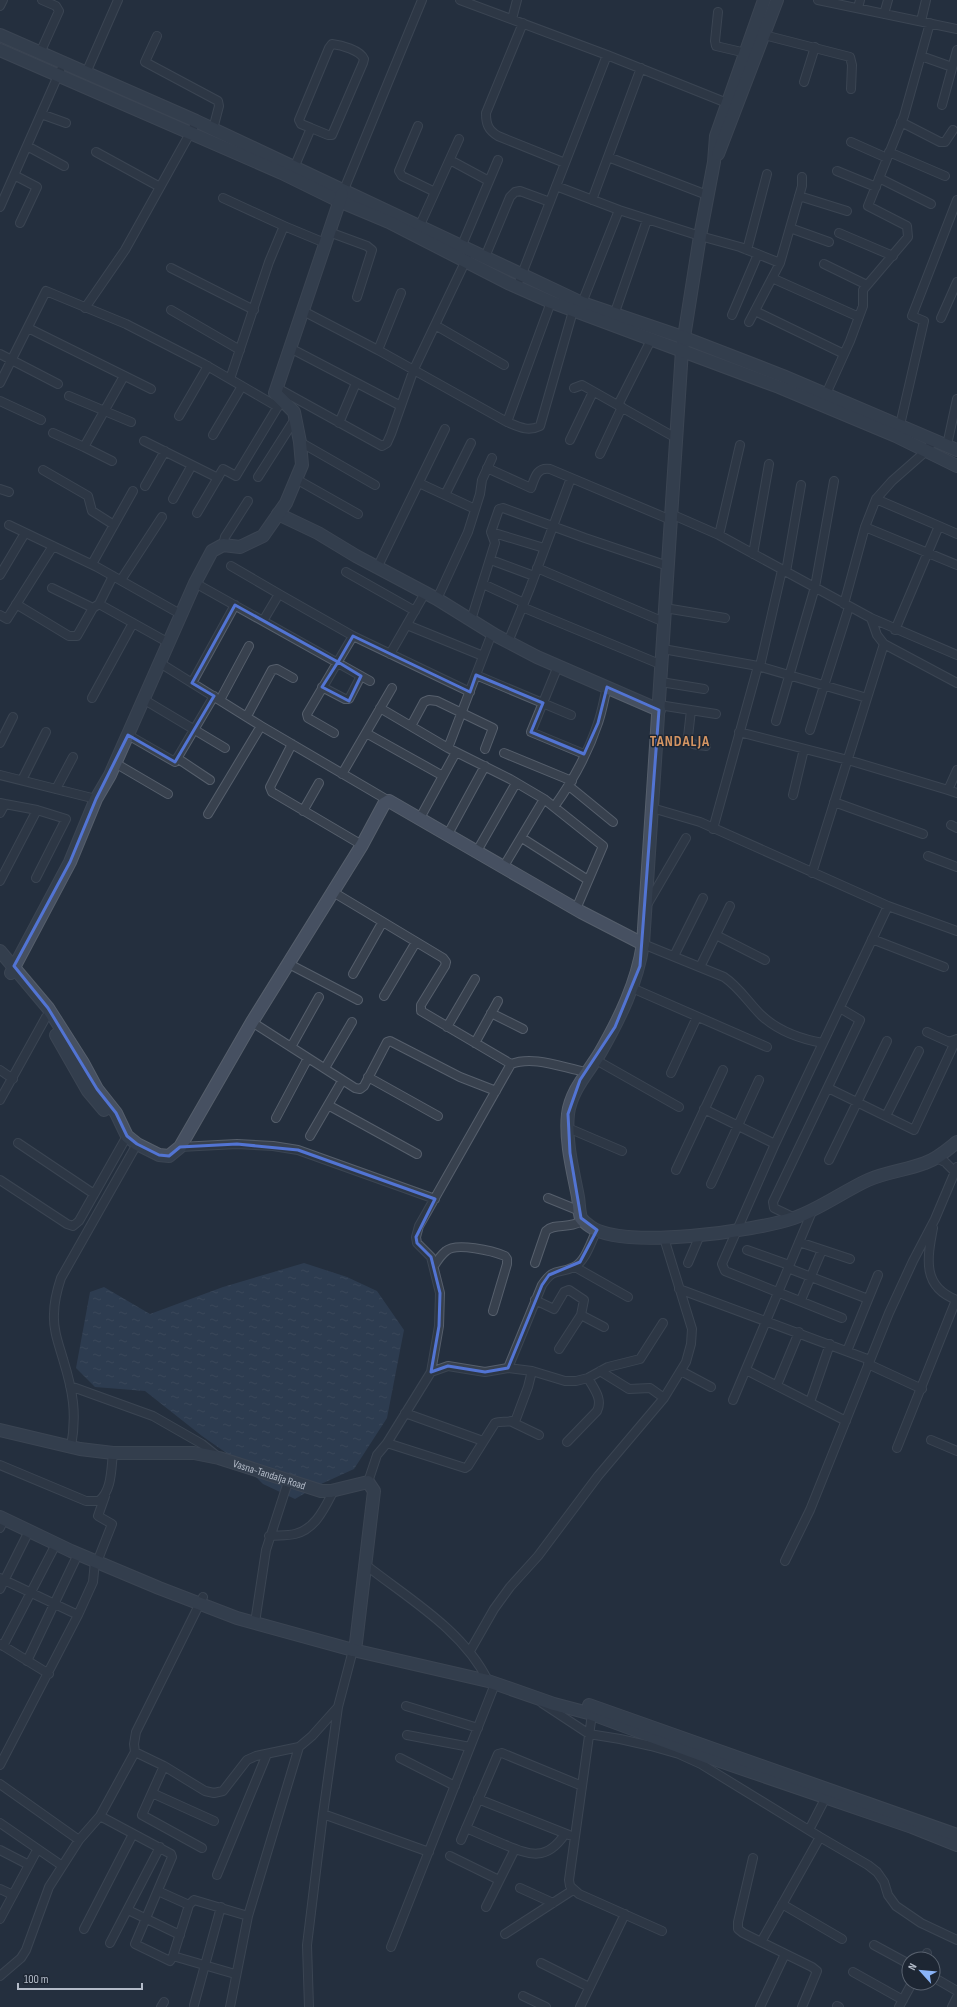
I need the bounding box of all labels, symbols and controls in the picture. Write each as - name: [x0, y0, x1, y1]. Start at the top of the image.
- district label: TANDALJA: [650, 732, 710, 751]
- street label: Vasna-Tandalja Road: [232, 1457, 308, 1492]
- north arrow: [901, 1951, 941, 1991]
- text: N: [905, 1961, 920, 1972]
- scale bar: [18, 1965, 142, 1991]
- text: 100 m: [24, 1972, 49, 1987]

